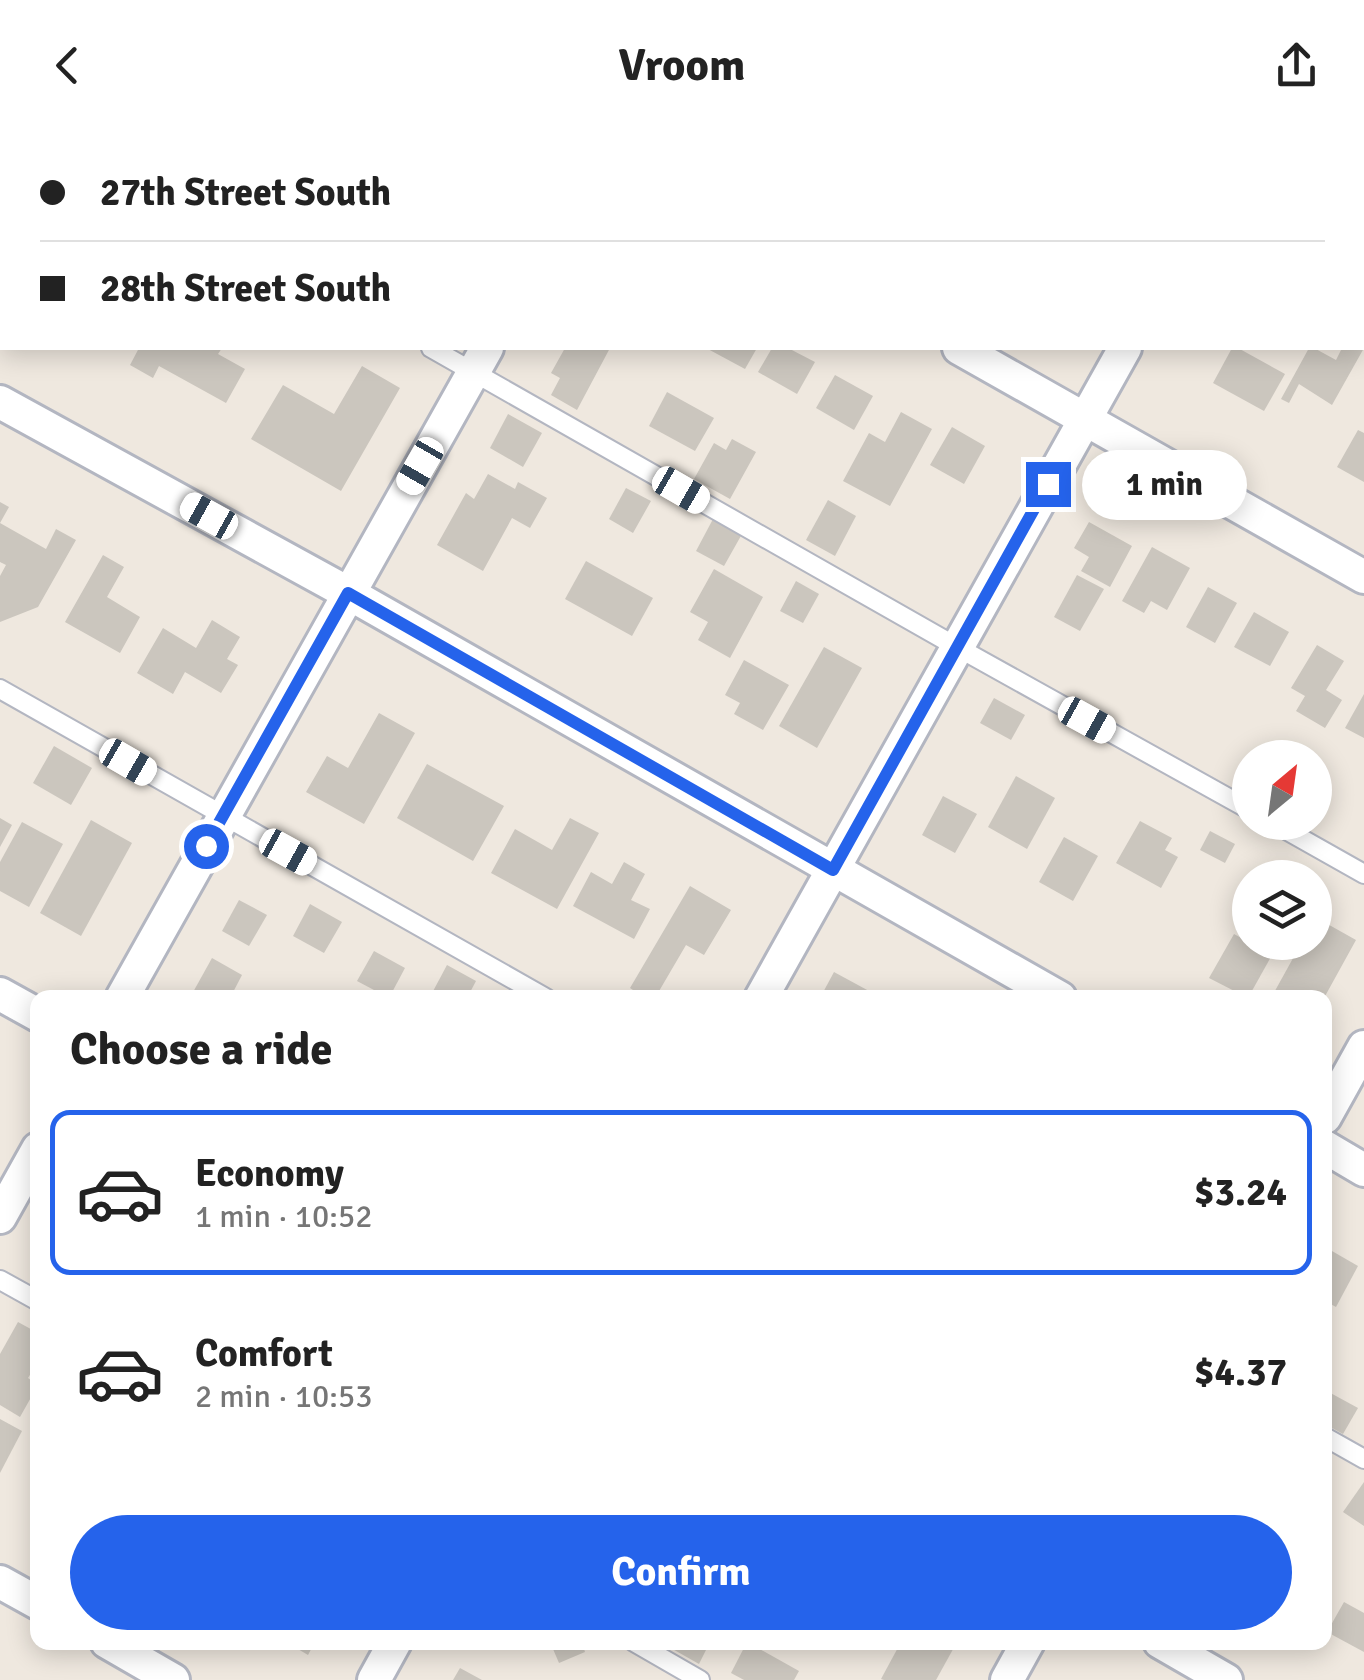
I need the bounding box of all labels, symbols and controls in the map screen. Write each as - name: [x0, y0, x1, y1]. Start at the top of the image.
- icon: back: [40, 38, 95, 93]
- text: Vroom: [619, 38, 745, 93]
- icon: share: [1269, 38, 1324, 93]
- text: 27th Street South: [100, 169, 391, 216]
- text: 28th Street South: [100, 265, 391, 312]
- car: [392, 433, 448, 499]
- callout: 1 min: [1083, 449, 1248, 519]
- car: [648, 462, 714, 518]
- route end: [1026, 462, 1071, 507]
- text: 1 min: [1126, 465, 1203, 504]
- car: [175, 488, 243, 544]
- car: [1053, 692, 1121, 748]
- car: [95, 734, 161, 790]
- north arrow: [1232, 740, 1332, 840]
- map controls: [1232, 740, 1332, 960]
- route start: [184, 824, 229, 869]
- car: [254, 824, 322, 880]
- button: layers: [1232, 860, 1332, 960]
- text: Choose a ride: [70, 1022, 333, 1077]
- icon: car: [75, 1148, 165, 1238]
- text: Economy: [195, 1150, 344, 1197]
- text: $3.24: [1194, 1169, 1287, 1216]
- text: 1 min · 10:52: [195, 1197, 373, 1236]
- icon: car: [75, 1328, 165, 1418]
- text: Comfort: [195, 1330, 333, 1377]
- text: $4.37: [1194, 1349, 1287, 1396]
- text: 2 min · 10:53: [195, 1377, 373, 1416]
- button: Confirm: [70, 1515, 1292, 1630]

